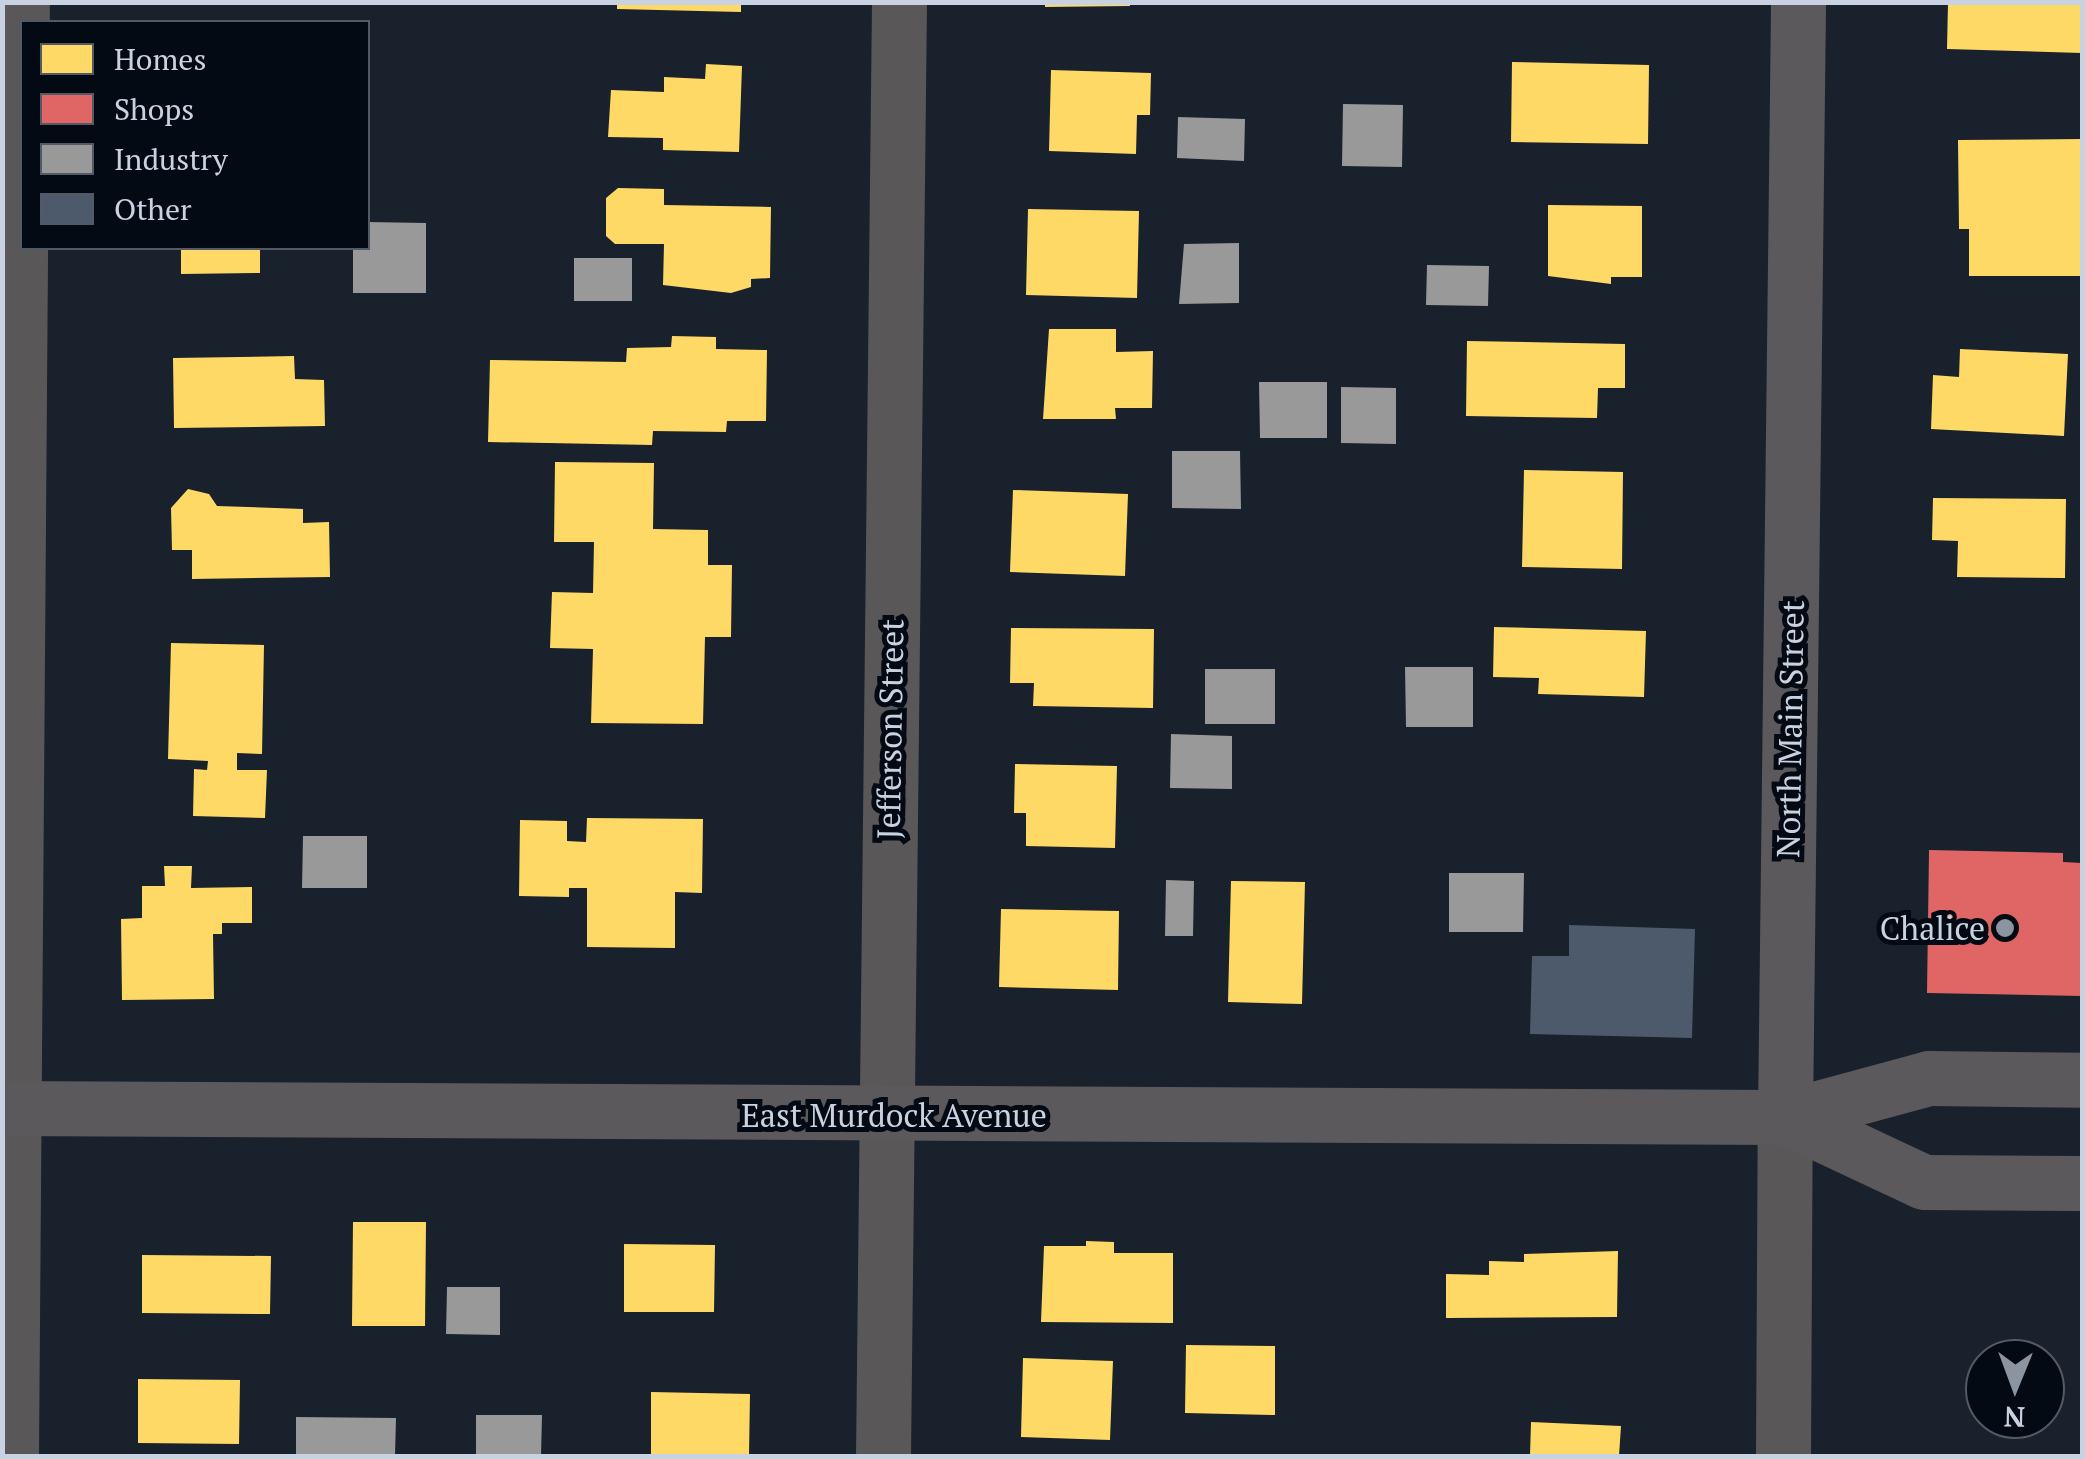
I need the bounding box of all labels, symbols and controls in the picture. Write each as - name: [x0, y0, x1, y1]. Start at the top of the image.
- legend: [20, 20, 370, 250]
- text: Homes: [114, 39, 206, 79]
- text: Shops: [114, 89, 194, 129]
- text: Industry: [114, 139, 228, 179]
- text: Other: [114, 189, 192, 229]
- street label: North Main Street: [1769, 600, 1811, 858]
- street label: Jefferson Street: [869, 618, 911, 840]
- place label: Chalice: [1880, 909, 1985, 947]
- marker: Chalice: [1994, 917, 2016, 939]
- street label: East Murdock Avenue: [741, 1096, 1047, 1134]
- north arrow: [1965, 1339, 2065, 1439]
- text: N: [2004, 1399, 2025, 1436]

